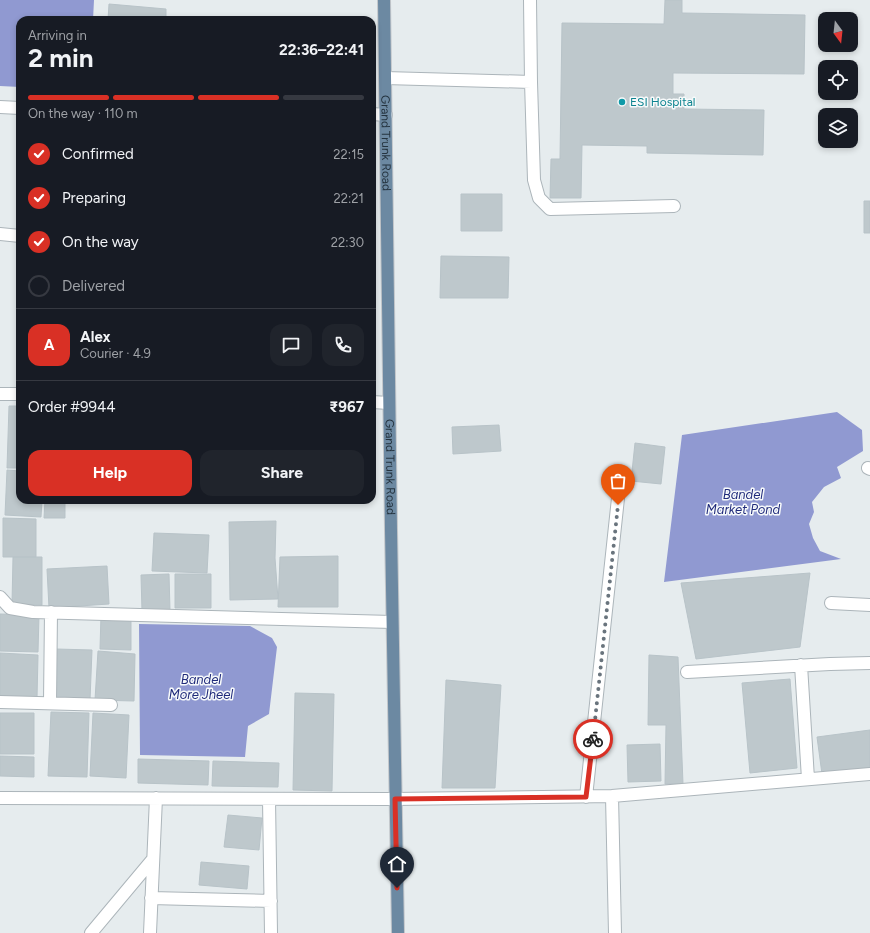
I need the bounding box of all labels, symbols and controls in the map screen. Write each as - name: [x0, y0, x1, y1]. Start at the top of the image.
- north arrow: [818, 12, 858, 52]
- map controls: [818, 12, 858, 148]
- text: Arriving in: [28, 28, 87, 43]
- text: 22:36–22:41: [279, 41, 364, 59]
- text: 2 min: [28, 42, 94, 74]
- button: locate: [818, 60, 858, 100]
- street label: Grand Trunk Road: [378, 95, 394, 191]
- place label: ESI Hospital: [630, 95, 695, 109]
- marker: ESI Hospital: [617, 97, 627, 107]
- text: On the way · 110 m: [28, 106, 138, 121]
- button: layers: [818, 108, 858, 148]
- icon: check: [28, 143, 50, 165]
- text: Confirmed: [62, 145, 134, 163]
- text: 22:15: [333, 147, 364, 162]
- icon: check: [28, 187, 50, 209]
- text: Preparing: [62, 189, 126, 207]
- text: 22:21: [334, 191, 364, 206]
- icon: check: [28, 231, 50, 253]
- text: On the way: [62, 233, 139, 251]
- text: 22:30: [331, 235, 364, 250]
- text: Delivered: [62, 277, 125, 295]
- button: chat: [270, 324, 312, 366]
- button: phone: [322, 324, 364, 366]
- text: Alex: [80, 328, 110, 346]
- text: A: [44, 336, 54, 354]
- text: Courier · 4.9: [80, 346, 151, 361]
- text: Order #9944: [28, 398, 116, 416]
- text: ₹967: [329, 398, 364, 416]
- street label: Grand Trunk Road: [383, 419, 398, 515]
- button: Help: [28, 450, 192, 496]
- button: Share: [200, 450, 364, 496]
- pin: [601, 464, 635, 505]
- icon: bag: [607, 470, 629, 492]
- water label: Bandel Market Pond: [706, 487, 781, 517]
- water label: Bandel More Jheel: [169, 672, 233, 702]
- courier: [573, 719, 613, 759]
- icon: bike: [582, 728, 604, 750]
- pin: [380, 847, 414, 888]
- icon: home: [386, 853, 408, 875]

